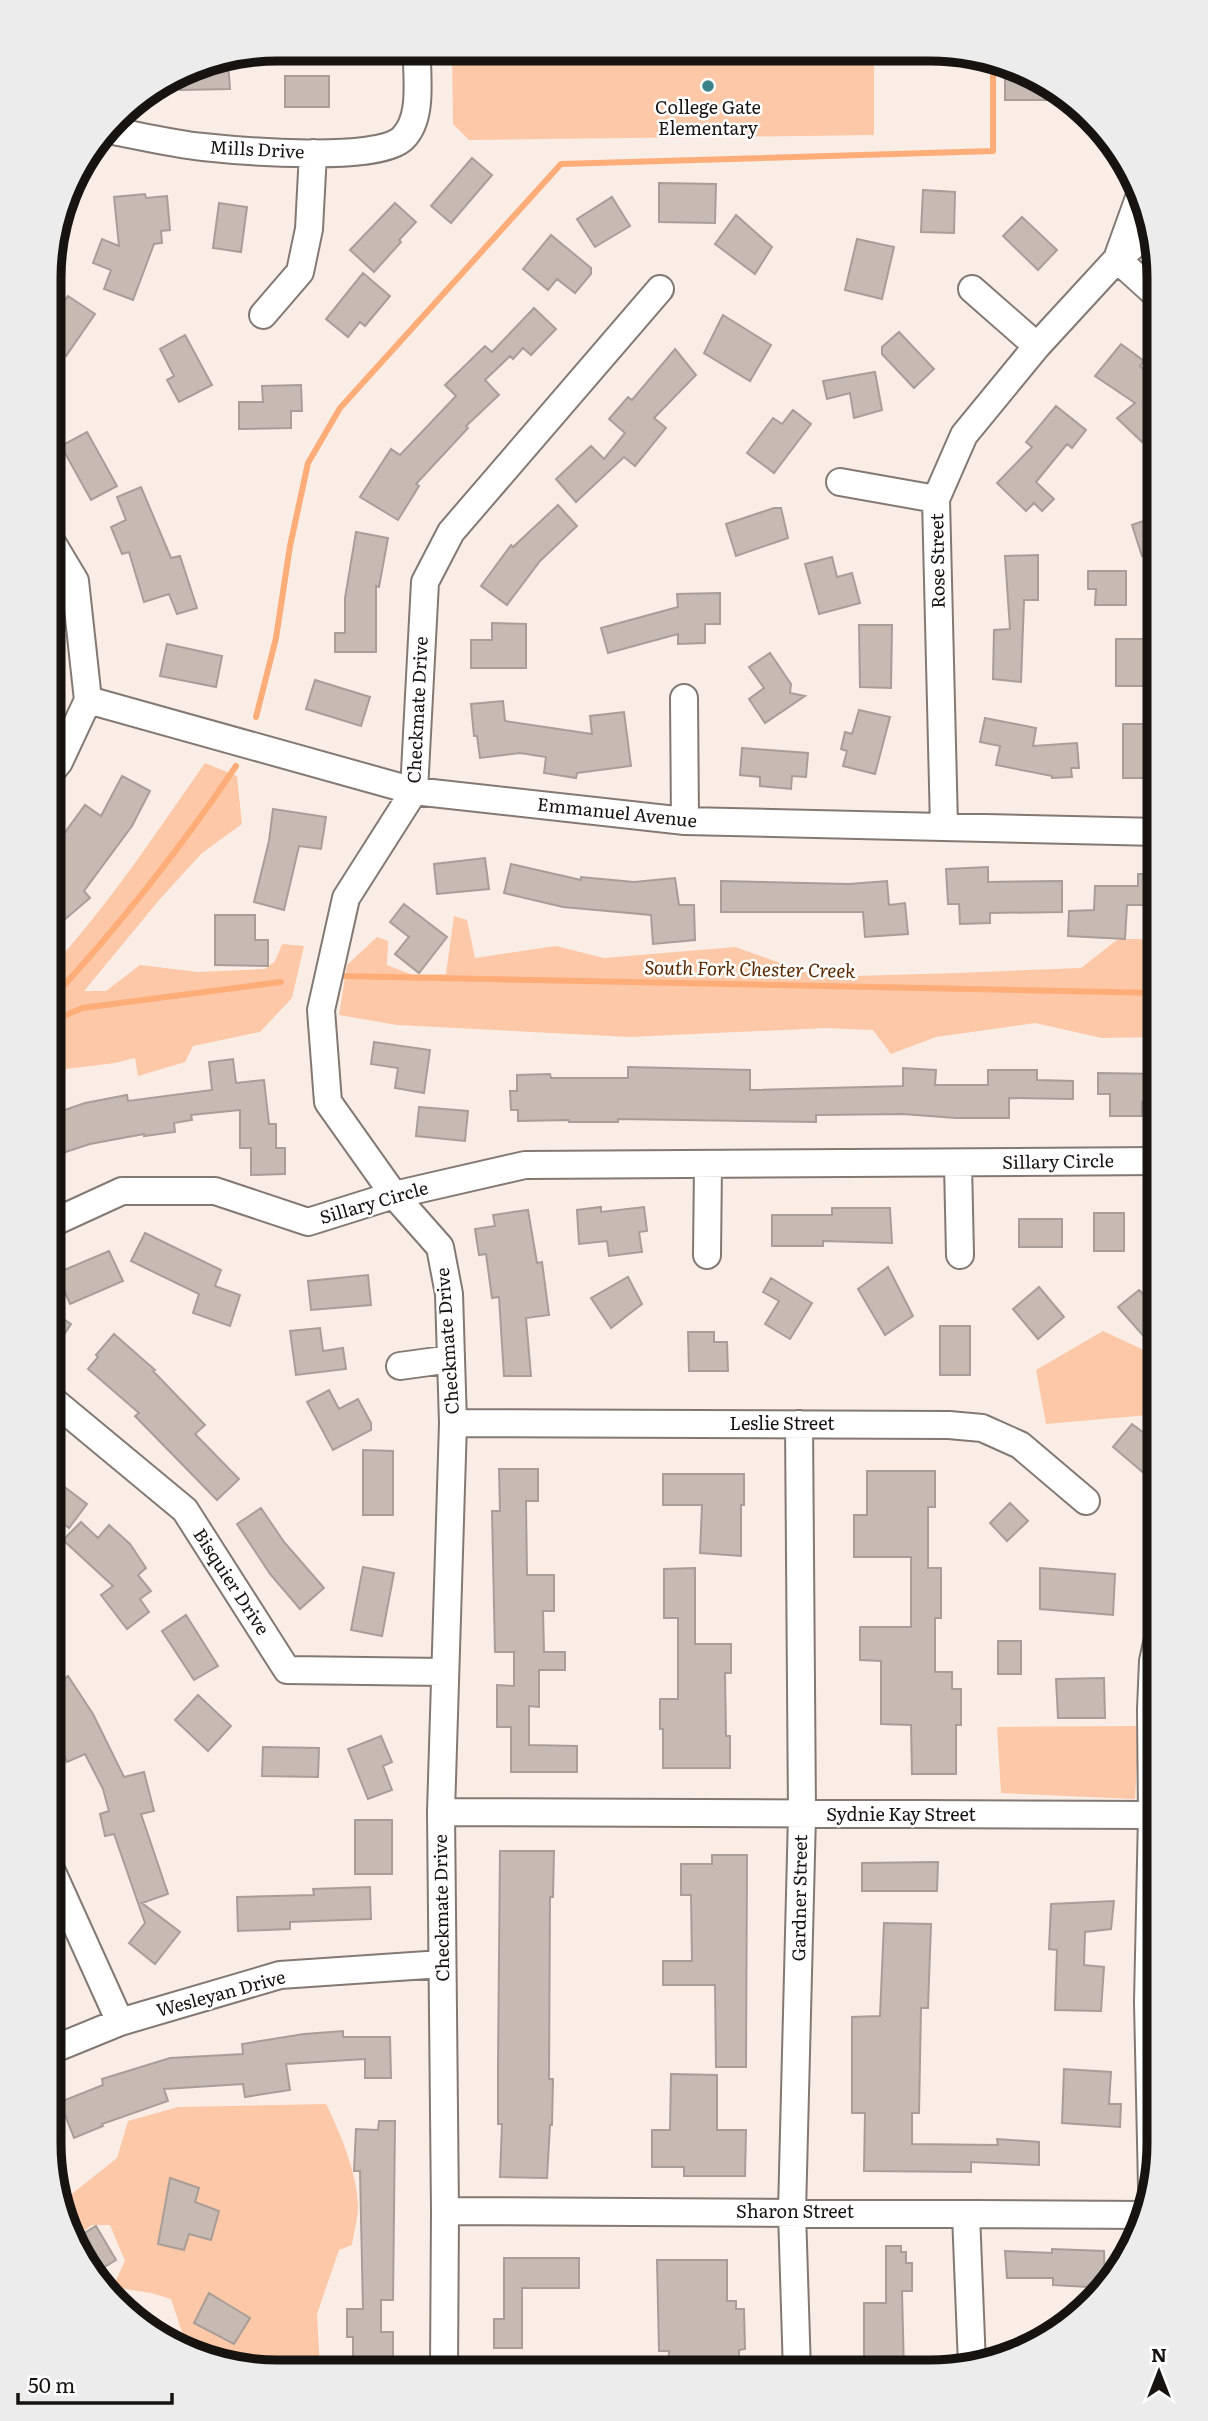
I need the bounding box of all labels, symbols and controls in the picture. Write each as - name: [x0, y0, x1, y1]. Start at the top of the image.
- marker: College Gate Elementary: [700, 78, 716, 94]
- place label: College Gate Elementary: [655, 93, 761, 141]
- street label: Mills Drive: [209, 133, 305, 164]
- street label: Rose Street: [922, 512, 951, 609]
- street label: Checkmate Drive: [399, 636, 434, 784]
- street label: Emmanuel Avenue: [536, 790, 698, 833]
- water label: South Fork Chester Creek: [644, 952, 856, 984]
- street label: Sillary Circle: [1002, 1146, 1114, 1175]
- street label: Sillary Circle: [316, 1173, 431, 1230]
- street label: Checkmate Drive: [428, 1267, 465, 1416]
- street label: Leslie Street: [729, 1409, 835, 1436]
- street label: Bisquier Drive: [188, 1522, 277, 1640]
- street label: Sydnie Kay Street: [826, 1800, 977, 1827]
- street label: Checkmate Drive: [426, 1834, 455, 1982]
- street label: Gardner Street: [784, 1834, 813, 1962]
- street label: Wesleyan Drive: [153, 1962, 288, 2023]
- street label: Sharon Street: [736, 2197, 855, 2224]
- north arrow: [1124, 2337, 1194, 2407]
- text: N: [1151, 2340, 1167, 2368]
- scale bar: [18, 2362, 172, 2406]
- text: 50 m: [28, 2368, 75, 2399]

